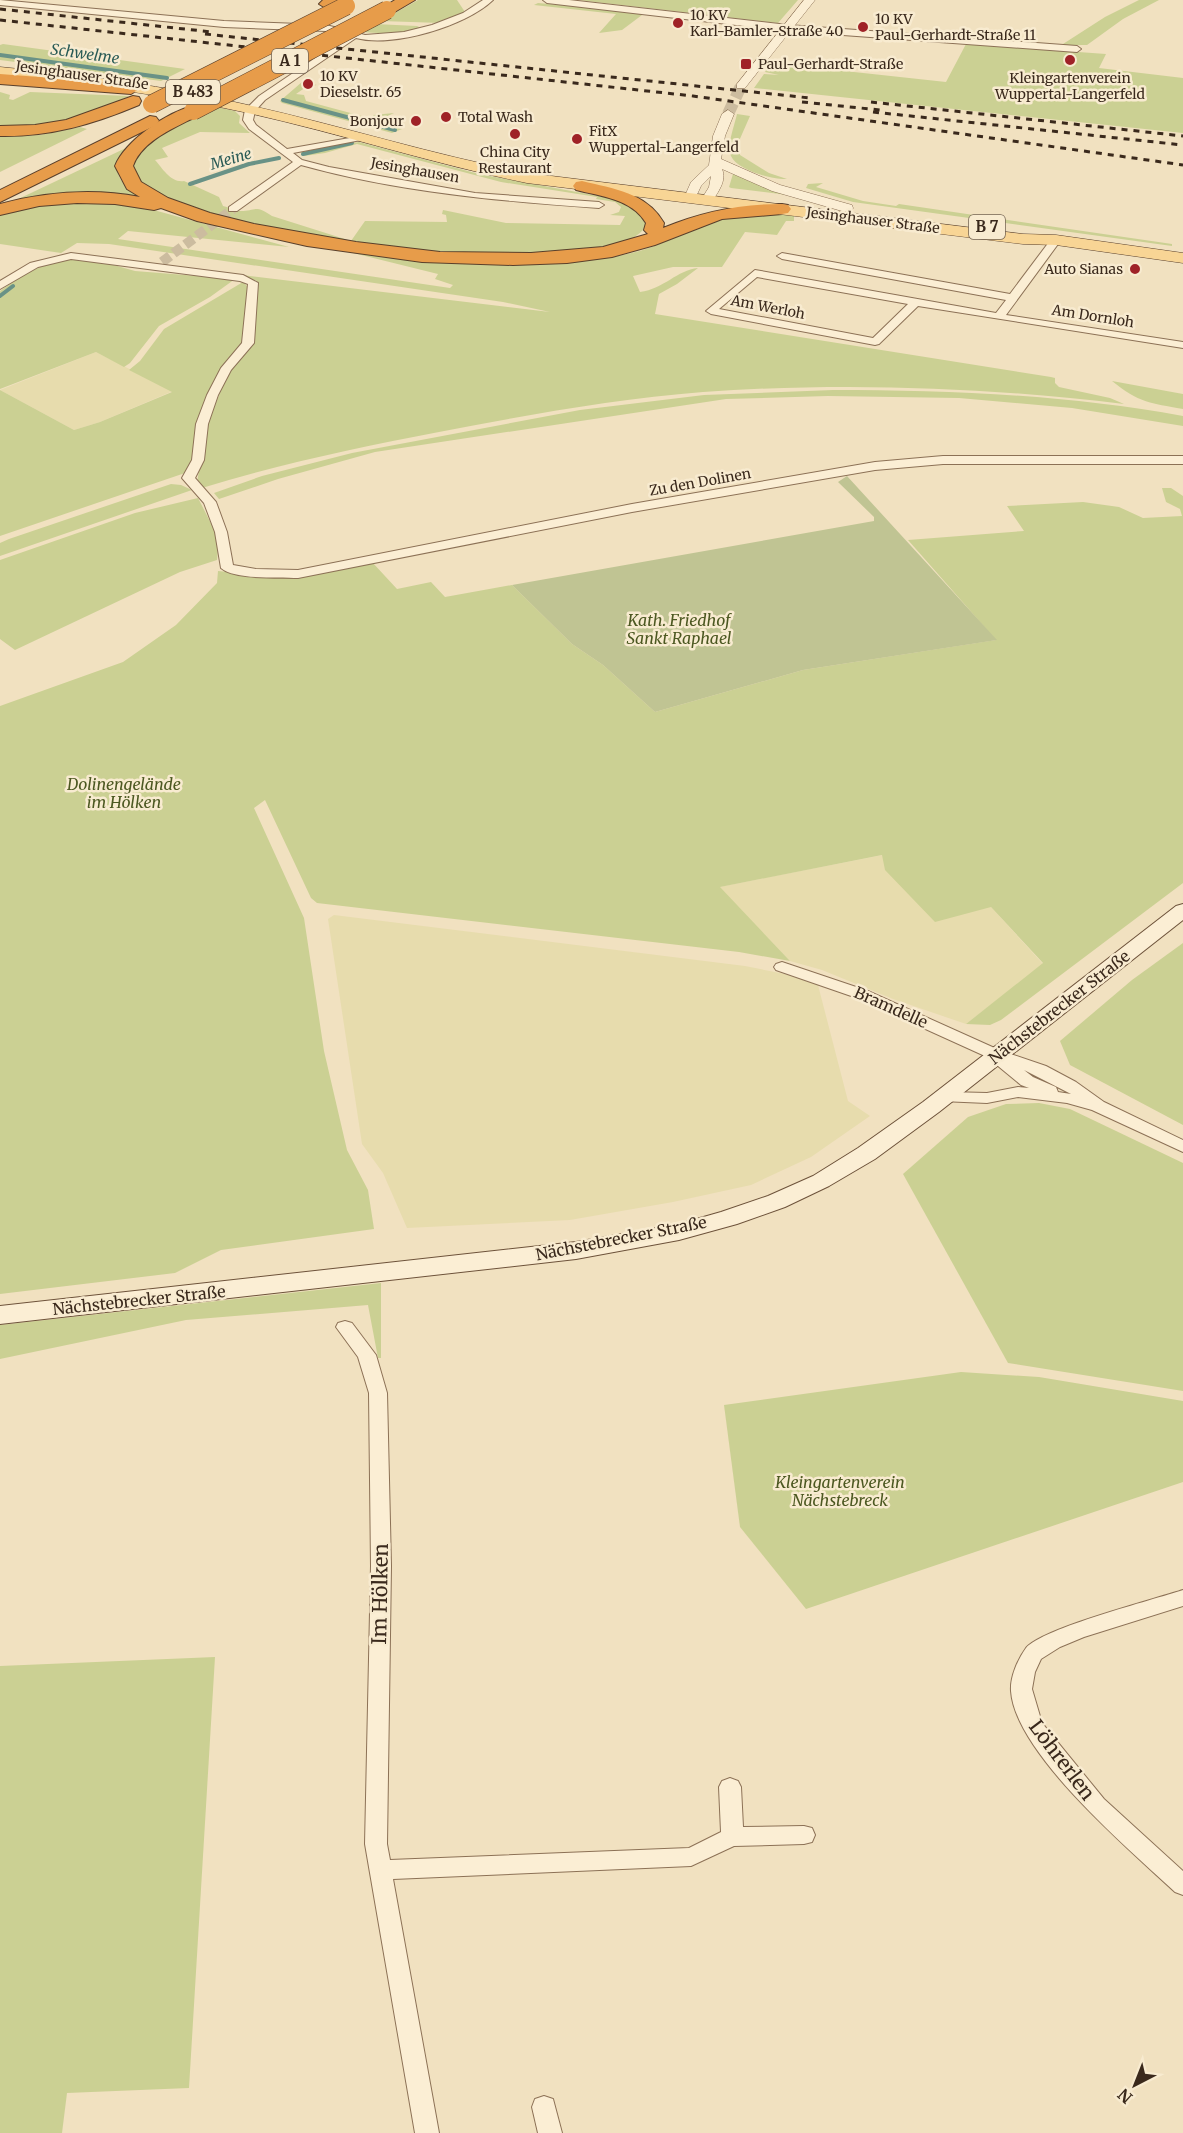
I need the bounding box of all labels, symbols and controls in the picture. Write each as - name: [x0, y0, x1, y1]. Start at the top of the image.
- place label: 10 KV Karl-Bamler-Straße 40: [690, 6, 843, 40]
- place label: 10 KV Paul-Gerhardt-Straße 11: [875, 10, 1036, 44]
- marker: 10 KV Karl-Bamler-Straße 40: [671, 16, 685, 30]
- marker: 10 KV Paul-Gerhardt-Straße 11: [856, 20, 870, 34]
- water label: Schwelme: [50, 39, 121, 68]
- road number: A 1: [272, 49, 308, 73]
- marker: Kleingartenverein Wuppertal-Langerfeld: [1063, 53, 1077, 67]
- place label: Paul-Gerhardt-Straße: [758, 55, 903, 73]
- street label: Jesinghauser Straße: [13, 57, 150, 93]
- marker: Paul-Gerhardt-Straße: [739, 57, 753, 71]
- place label: 10 KV Dieselstr. 65: [320, 67, 402, 101]
- place label: Kleingartenverein Wuppertal-Langerfeld: [994, 69, 1145, 103]
- marker: 10 KV Dieselstr. 65: [301, 77, 315, 91]
- road number: B 483: [166, 80, 220, 104]
- place label: Total Wash: [458, 108, 533, 126]
- marker: Total Wash: [439, 110, 453, 124]
- place label: Bonjour: [350, 112, 404, 130]
- marker: Bonjour: [409, 114, 423, 128]
- place label: FitX Wuppertal-Langerfeld: [588, 122, 739, 156]
- marker: China City Restaurant: [508, 127, 522, 141]
- marker: FitX Wuppertal-Langerfeld: [570, 132, 584, 146]
- water label: Meine: [207, 143, 254, 174]
- place label: China City Restaurant: [478, 143, 552, 177]
- street label: Jesinghausen: [368, 153, 461, 187]
- street label: Jesinghauser Straße: [804, 203, 941, 237]
- road number: B 7: [969, 215, 1005, 239]
- place label: Auto Sianas: [1043, 260, 1123, 278]
- marker: Auto Sianas: [1128, 262, 1142, 276]
- street label: Am Werloh: [728, 291, 807, 323]
- street label: Am Dornloh: [1050, 300, 1135, 331]
- street label: Zu den Dolinen: [648, 464, 752, 500]
- park label: Kath. Friedhof Sankt Raphael: [626, 610, 732, 648]
- park label: Dolinengelände im Hölken: [66, 774, 181, 812]
- street label: Nächstebrecker Straße: [984, 946, 1134, 1068]
- street label: Bramdelle: [851, 982, 931, 1032]
- street label: Nächstebrecker Straße: [534, 1212, 708, 1264]
- street label: Nächstebrecker Straße: [52, 1281, 226, 1319]
- park label: Kleingartenverein Nächstebreck: [774, 1472, 905, 1510]
- street label: Im Hölken: [366, 1543, 393, 1645]
- street label: Löhrerlen: [1024, 1714, 1101, 1805]
- north arrow: [1105, 2055, 1165, 2115]
- text: N: [1113, 2084, 1136, 2108]

